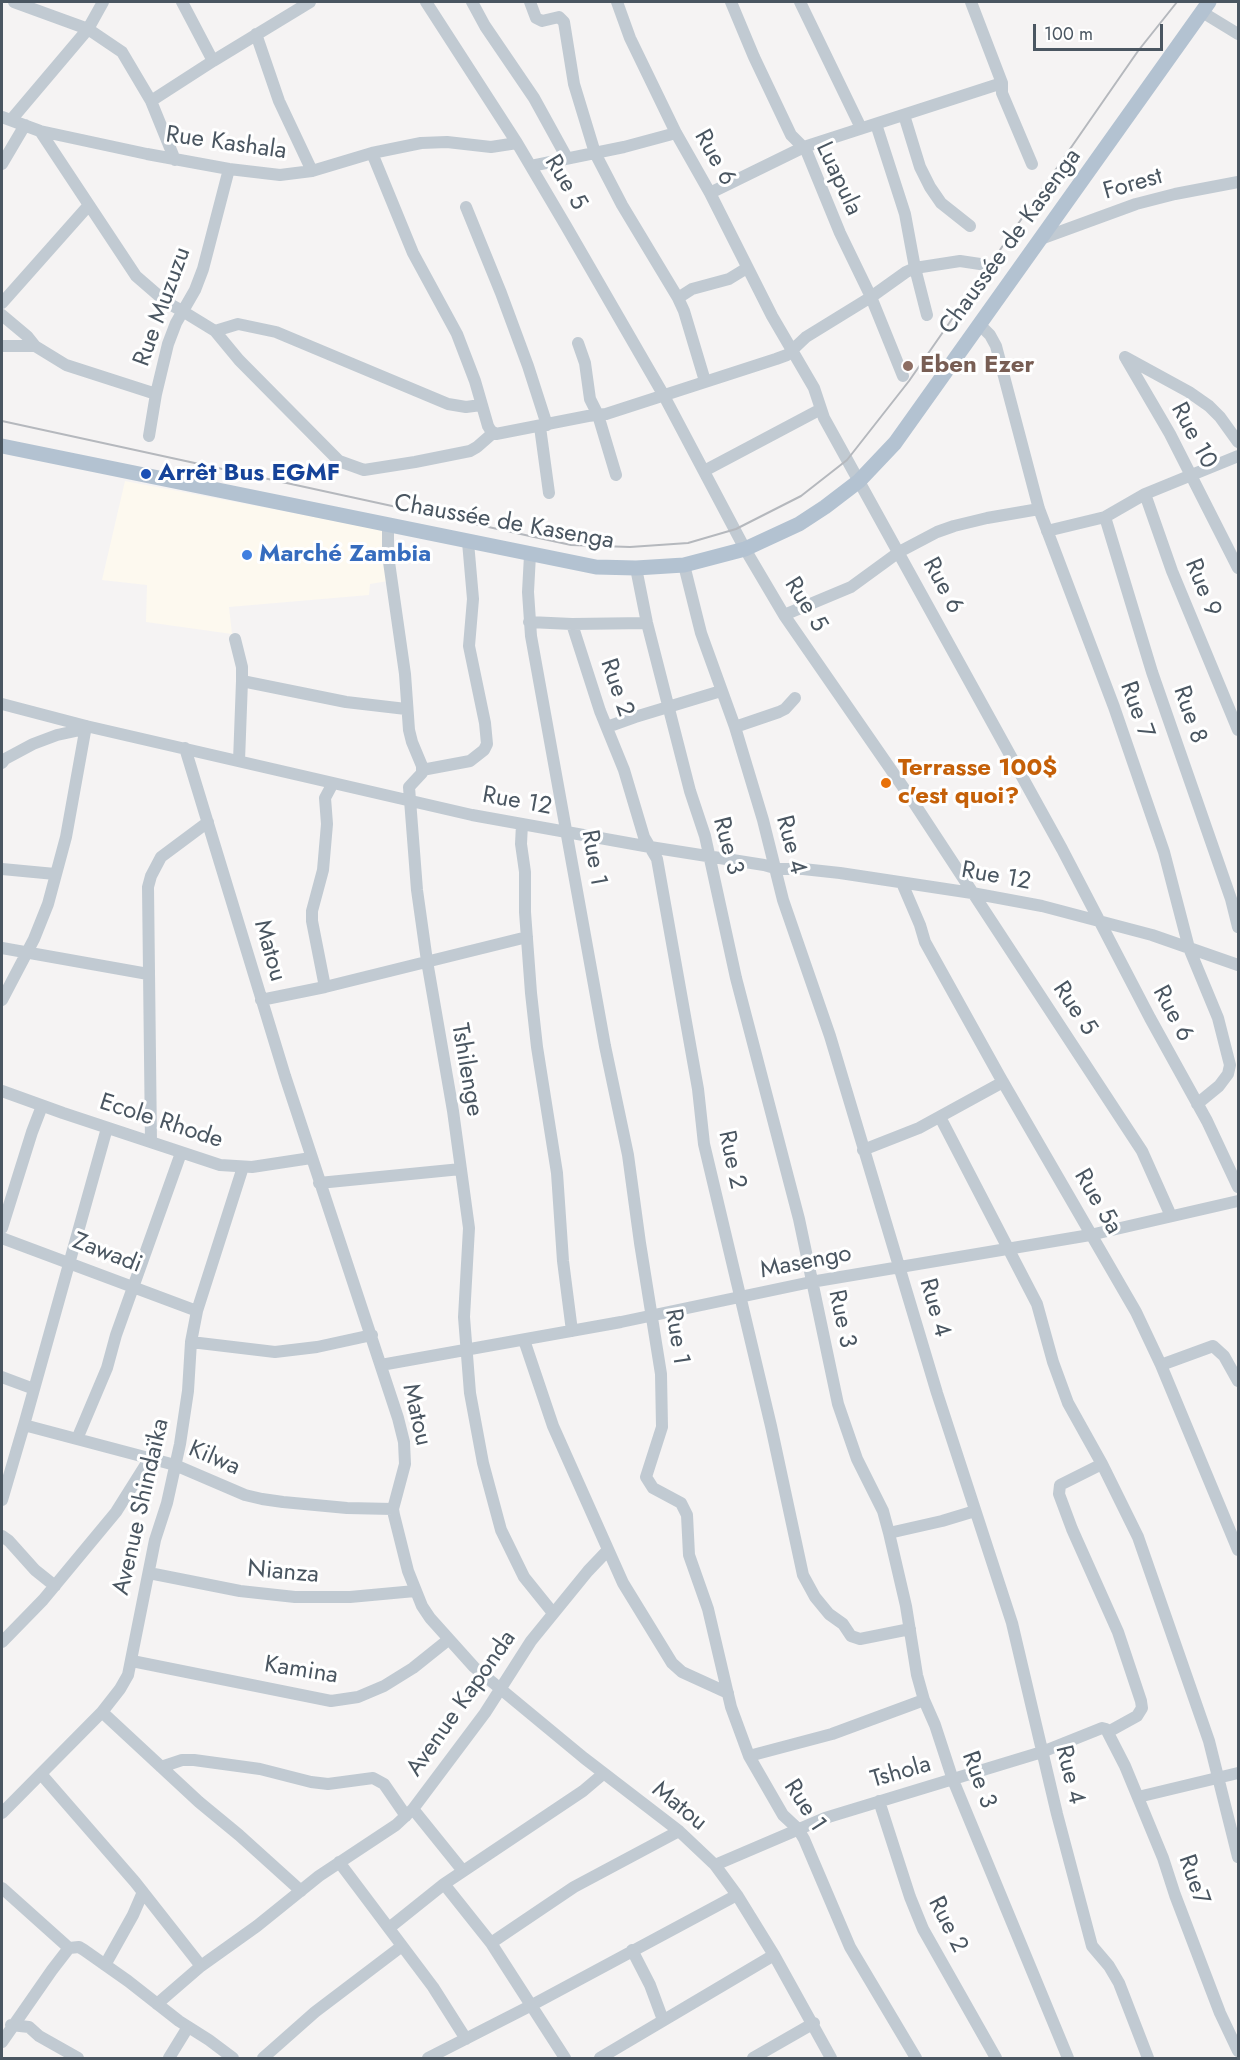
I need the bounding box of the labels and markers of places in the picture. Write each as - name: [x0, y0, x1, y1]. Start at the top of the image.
- place label: Eben Ezer: [920, 352, 1034, 380]
- marker: Eben Ezer: [901, 359, 915, 373]
- place label: Arrêt Bus EGMF: [158, 460, 340, 488]
- marker: Arrêt Bus EGMF: [139, 467, 153, 481]
- place label: Marché Zambia: [259, 541, 431, 569]
- marker: Marché Zambia: [240, 548, 254, 562]
- place label: Terrasse 100$ c'est quoi?: [898, 755, 1057, 811]
- marker: Terrasse 100$ c'est quoi?: [879, 776, 893, 790]

